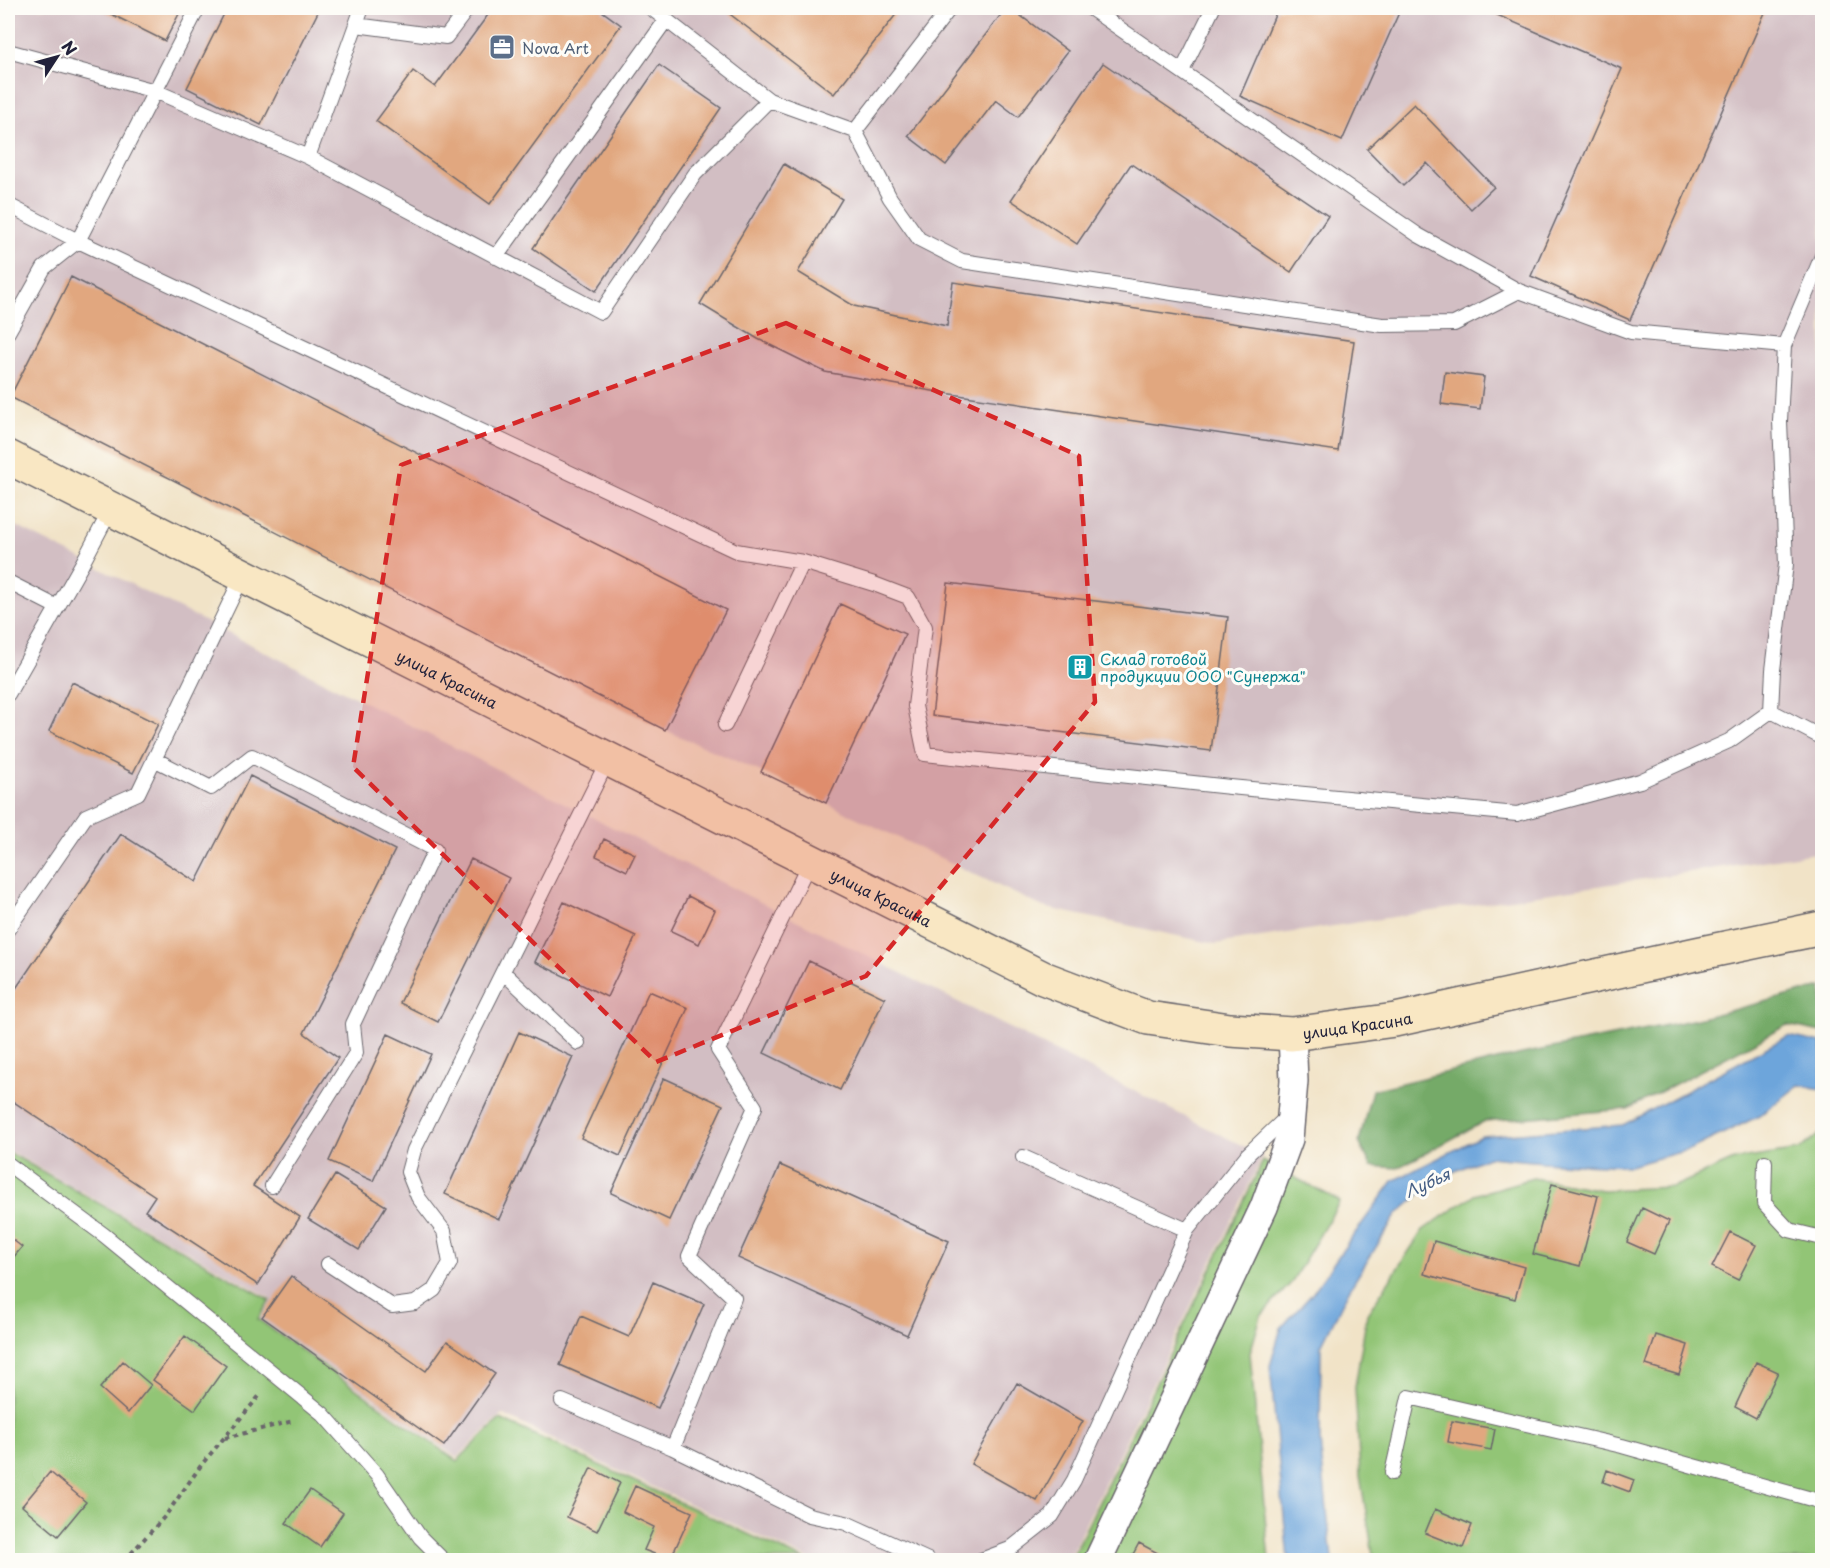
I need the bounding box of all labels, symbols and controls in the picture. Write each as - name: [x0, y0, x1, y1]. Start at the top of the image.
- north arrow: [27, 27, 87, 87]
- office icon: Nova Art: [487, 32, 517, 62]
- text: N: [57, 35, 83, 60]
- place label: Nova Art: [522, 36, 589, 59]
- street label: улица Красина: [393, 643, 502, 714]
- place label: Склад готовой продукции ООО "Сунержа": [1100, 647, 1306, 687]
- building icon: Склад готовой продукции ООО "Сунержа": [1065, 652, 1095, 682]
- street label: улица Красина: [827, 862, 937, 932]
- street label: улица Красина: [1301, 1005, 1415, 1044]
- water label: Лубья: [1400, 1161, 1455, 1203]

